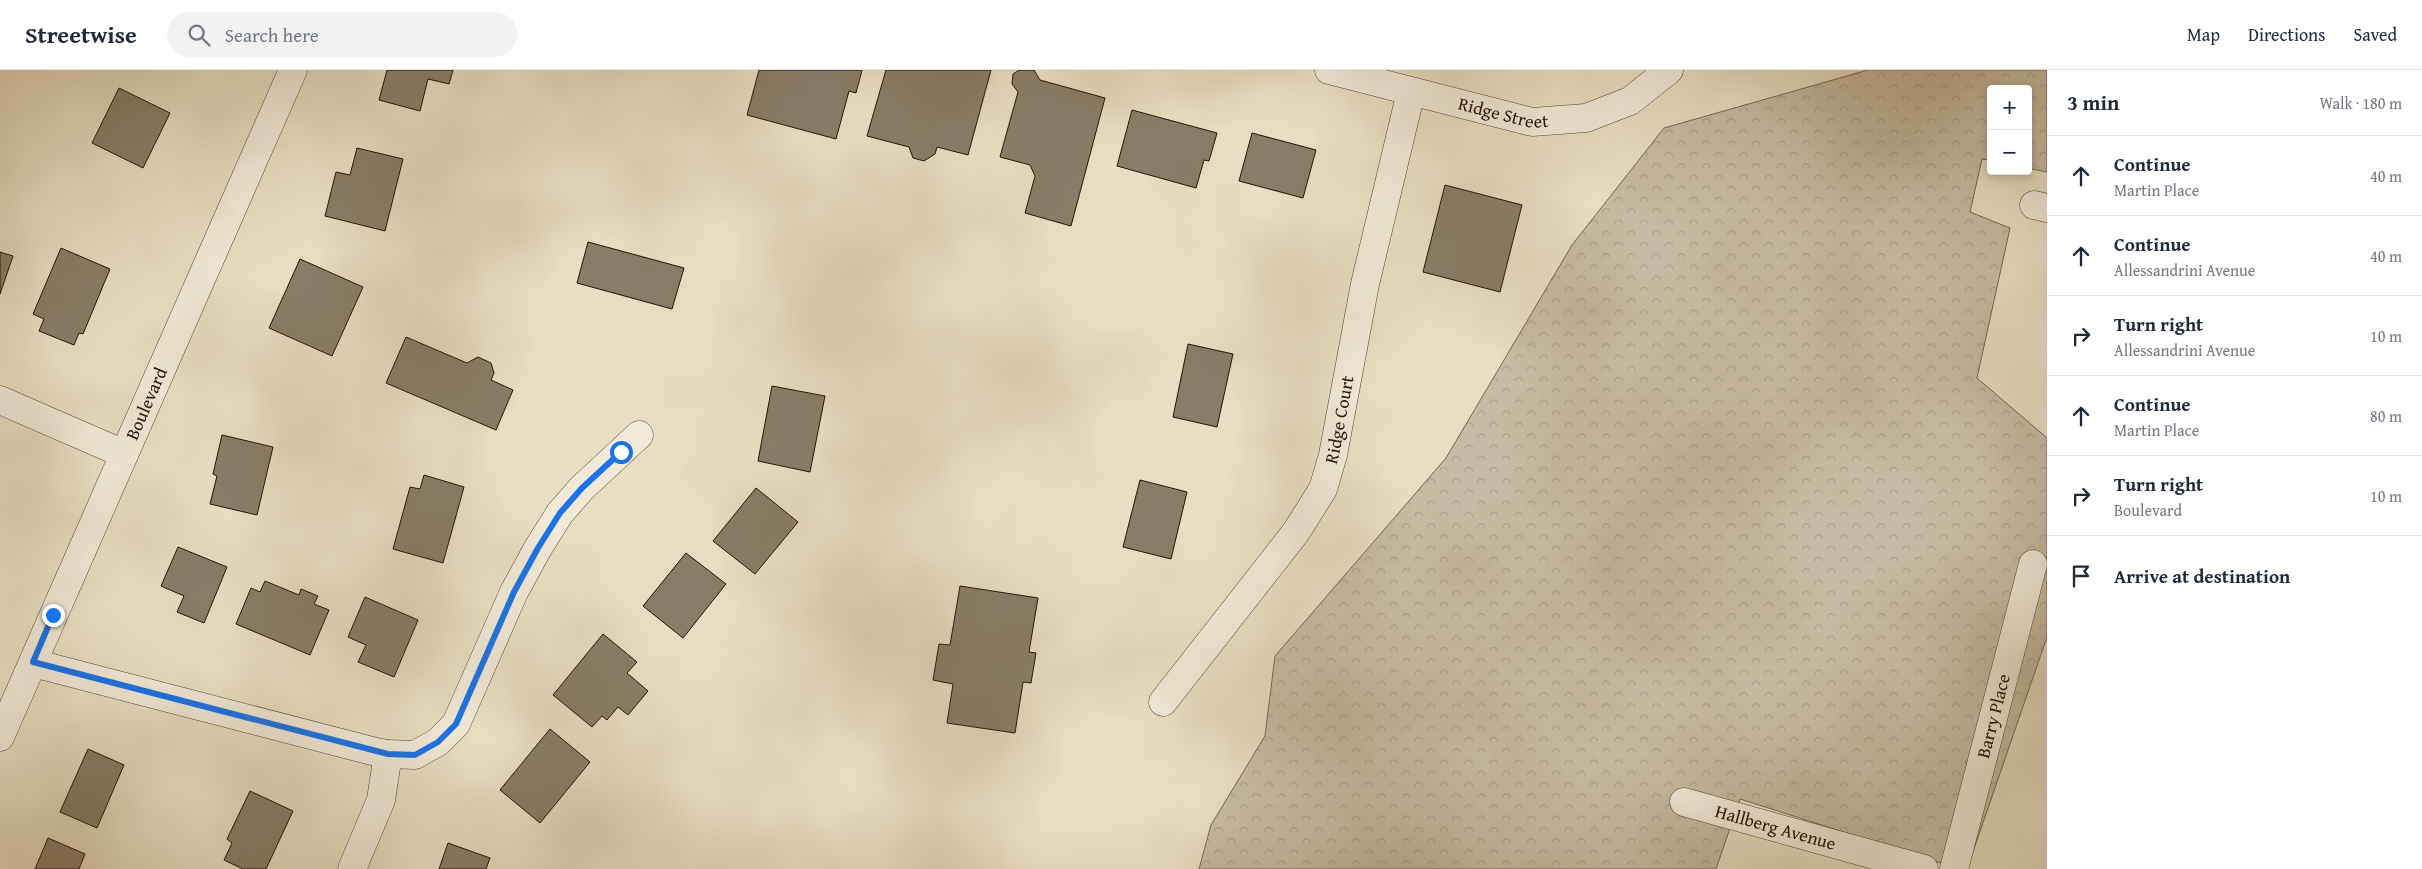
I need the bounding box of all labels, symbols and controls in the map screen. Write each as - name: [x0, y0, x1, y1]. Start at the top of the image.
- search box: [167, 12, 517, 57]
- text: Streetwise: [25, 17, 137, 52]
- icon: search: [185, 21, 213, 49]
- text: Search here: [225, 21, 319, 49]
- text: Map: [2187, 21, 2220, 48]
- text: Directions: [2248, 21, 2325, 48]
- text: Saved: [2353, 21, 2397, 48]
- map controls: [1987, 85, 2032, 175]
- button: +: [1987, 85, 2032, 130]
- text: 3 min: [2067, 87, 2119, 118]
- street label: Ridge Street: [1456, 90, 1550, 135]
- text: Walk · 180 m: [2319, 91, 2402, 115]
- button: −: [1987, 130, 2032, 175]
- text: Continue: [2114, 150, 2191, 178]
- icon: ahead: [2067, 162, 2095, 190]
- text: 40 m: [2370, 164, 2402, 188]
- text: Martin Place: [2114, 178, 2199, 202]
- text: Continue: [2114, 230, 2191, 258]
- icon: ahead: [2067, 242, 2095, 270]
- text: 40 m: [2370, 244, 2402, 268]
- text: Allessandrini Avenue: [2114, 258, 2255, 282]
- text: Turn right: [2114, 310, 2203, 338]
- icon: right: [2067, 322, 2095, 350]
- text: 10 m: [2370, 324, 2402, 348]
- text: Allessandrini Avenue: [2114, 338, 2255, 362]
- street label: Boulevard: [118, 363, 174, 444]
- street label: Ridge Court: [1317, 373, 1361, 467]
- text: Continue: [2114, 390, 2191, 418]
- icon: ahead: [2067, 402, 2095, 430]
- text: 80 m: [2370, 404, 2402, 428]
- text: Martin Place: [2114, 418, 2199, 442]
- route start: [610, 441, 633, 464]
- text: Turn right: [2114, 470, 2203, 498]
- icon: right: [2067, 482, 2095, 510]
- text: 10 m: [2370, 484, 2402, 508]
- text: Boulevard: [2114, 498, 2182, 522]
- icon: arrive: [2067, 562, 2095, 590]
- text: Arrive at destination: [2114, 562, 2290, 590]
- route end: [42, 604, 65, 627]
- street label: Barry Place: [1969, 671, 2017, 761]
- street label: Hallberg Avenue: [1712, 797, 1839, 857]

